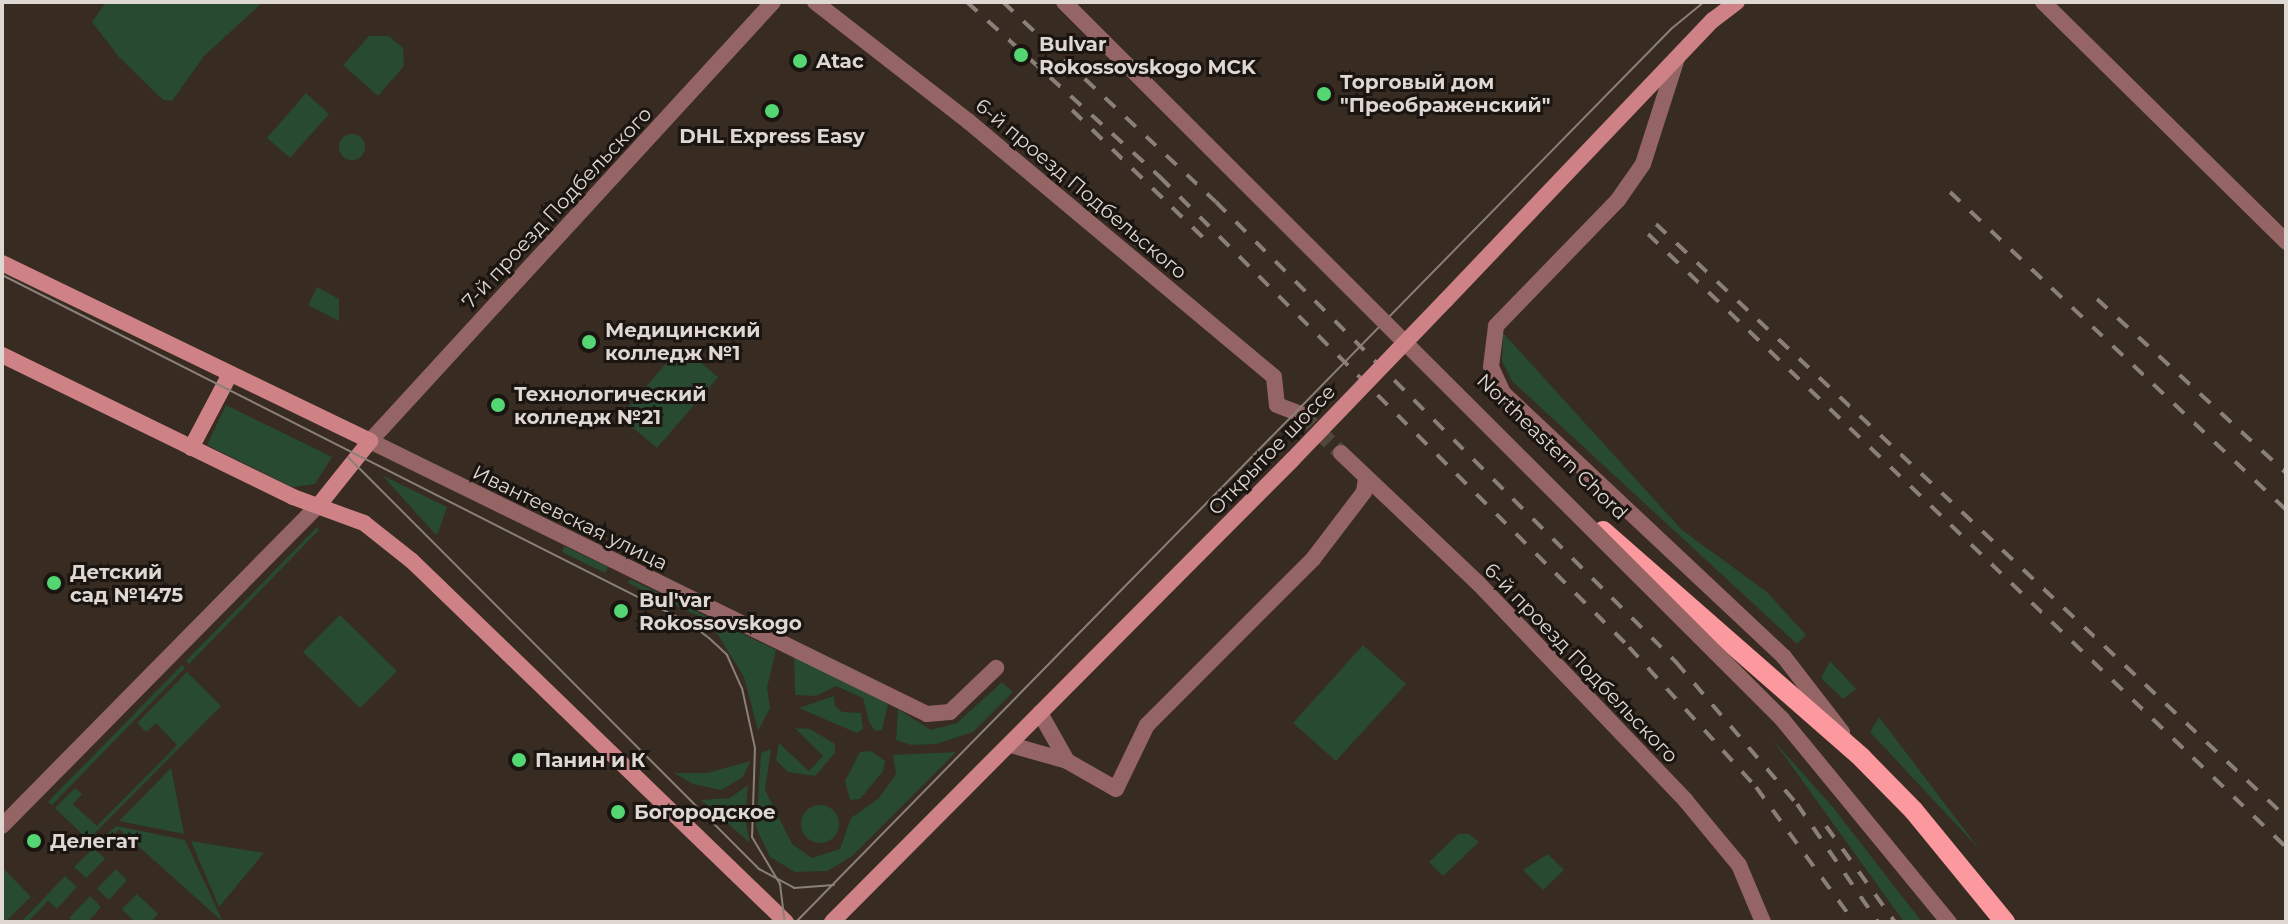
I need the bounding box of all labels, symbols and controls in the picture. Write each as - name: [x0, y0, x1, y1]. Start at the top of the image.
- place label: Bulvar Rokossovskogo MCK: [1039, 32, 1256, 79]
- marker: Bulvar Rokossovskogo MCK: [1010, 44, 1032, 66]
- place label: Atac: [816, 49, 864, 73]
- marker: Atac: [791, 52, 809, 70]
- place label: Торговый дом "Преображенский": [1340, 70, 1551, 117]
- marker: Торговый дом "Преображенский": [1315, 85, 1333, 103]
- street label: 6-й проезд Подбельского: [970, 93, 1192, 285]
- street label: 7-й проезд Подбельского: [457, 102, 657, 314]
- marker: DHL Express Easy: [763, 102, 781, 120]
- place label: DHL Express Easy: [679, 124, 865, 148]
- place label: Медицинский колледж №1: [605, 318, 760, 365]
- marker: Медицинский колледж №1: [580, 333, 598, 351]
- street label: Northeastern Chord: [1472, 369, 1632, 525]
- street label: Открытое шоссе: [1204, 380, 1340, 520]
- place label: Технологический колледж №21: [514, 382, 706, 429]
- marker: Технологический колледж №21: [489, 396, 507, 414]
- street label: Ивантеевская улица: [469, 460, 671, 576]
- street label: 6-й проезд Подбельского: [1479, 558, 1683, 768]
- place label: Детский сад №1475: [70, 560, 183, 607]
- marker: Детский сад №1475: [45, 574, 63, 592]
- place label: Bul'var Rokossovskogo: [639, 588, 802, 635]
- marker: Bul'var Rokossovskogo: [610, 600, 632, 622]
- place label: Панин и К: [535, 748, 645, 772]
- marker: Панин и К: [510, 751, 528, 769]
- place label: Богородское: [634, 800, 776, 824]
- marker: Богородское: [609, 803, 627, 821]
- place label: Делегат: [50, 829, 138, 853]
- marker: Делегат: [25, 832, 43, 850]

